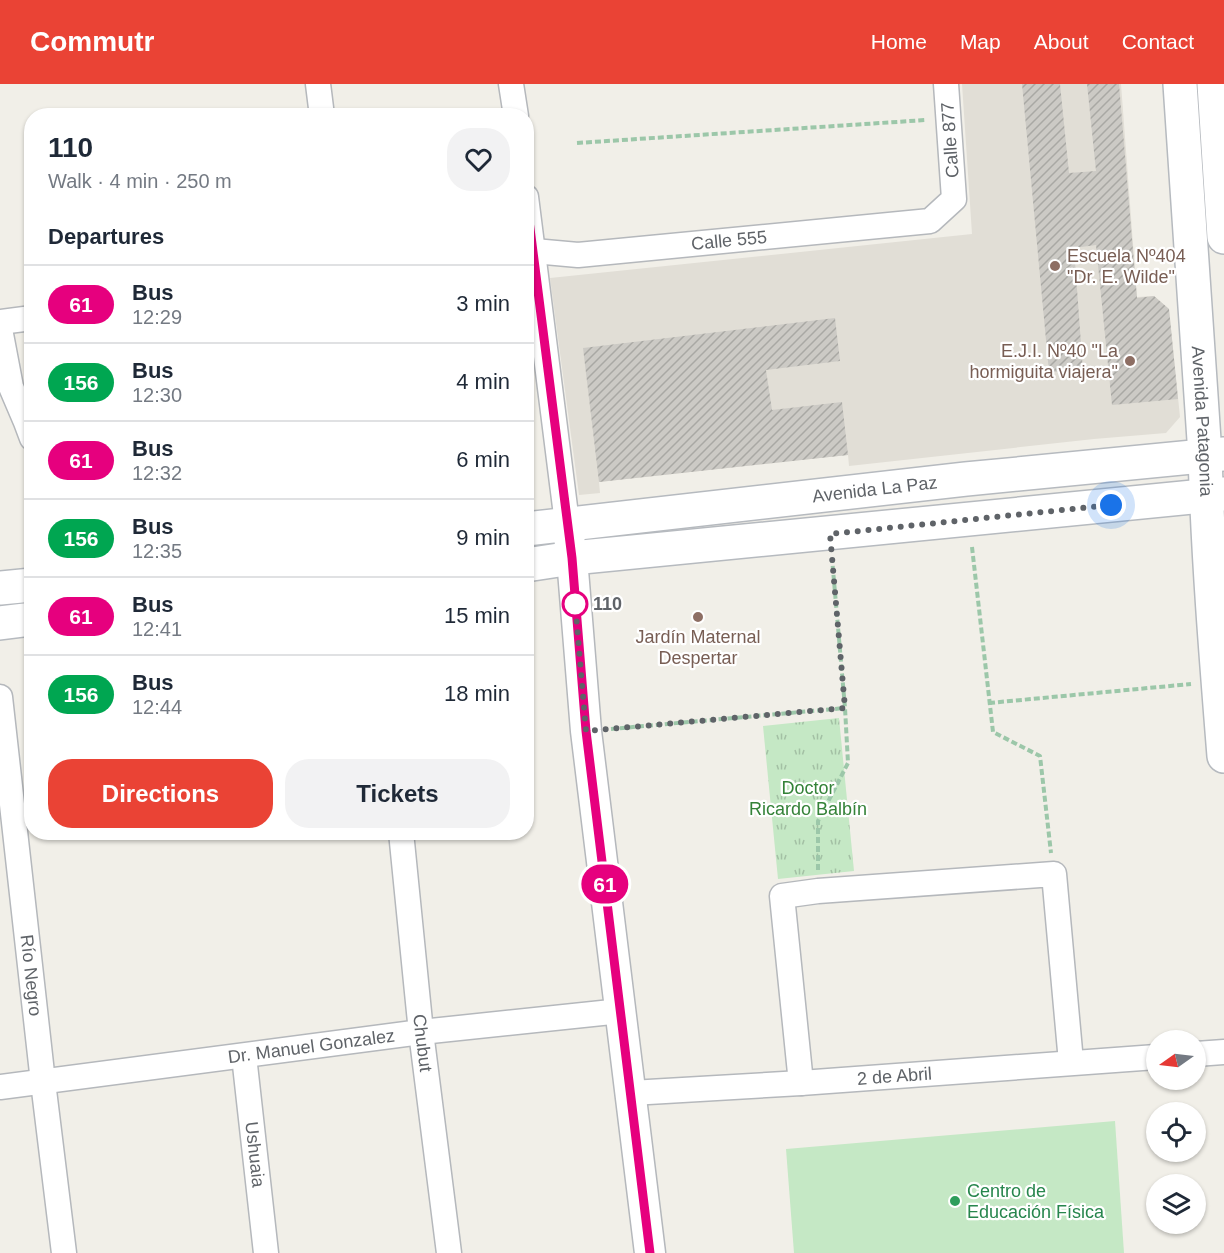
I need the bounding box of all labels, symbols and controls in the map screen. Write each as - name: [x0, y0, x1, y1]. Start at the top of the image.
- text: Commutr: [30, 26, 154, 57]
- text: Home: [871, 30, 927, 53]
- text: Map: [960, 30, 1001, 53]
- text: About: [1034, 30, 1089, 53]
- text: Contact: [1122, 30, 1194, 53]
- street label: Calle 877: [937, 101, 963, 179]
- button: heart: [447, 128, 510, 191]
- text: 110: [48, 132, 93, 163]
- text: Walk · 4 min · 250 m: [48, 170, 232, 192]
- text: Departures: [48, 224, 164, 249]
- street label: Calle 555: [690, 227, 768, 254]
- place label: Escuela Nº404 "Dr. E. Wilde": [1067, 246, 1186, 287]
- marker: Escuela Nº404 "Dr. E. Wilde": [1048, 259, 1062, 273]
- text: Bus: [132, 280, 174, 305]
- text: 3 min: [456, 291, 510, 316]
- text: 61: [69, 293, 93, 316]
- text: 12:29: [132, 306, 182, 328]
- place label: E.J.I. Nº40 "La hormiguita viajera": [970, 341, 1119, 382]
- street label: Avenida Patagonia: [1188, 345, 1217, 498]
- marker: E.J.I. Nº40 "La hormiguita viajera": [1123, 354, 1137, 368]
- text: Bus: [132, 358, 174, 383]
- text: 4 min: [456, 369, 510, 394]
- text: 156: [63, 371, 99, 394]
- text: 12:30: [132, 384, 182, 406]
- text: Bus: [132, 436, 174, 461]
- text: 6 min: [456, 447, 510, 472]
- text: 61: [69, 449, 93, 472]
- text: 12:32: [132, 462, 182, 484]
- street label: Avenida La Paz: [811, 472, 938, 506]
- your location: [1096, 490, 1126, 520]
- text: Bus: [132, 514, 174, 539]
- text: 9 min: [456, 525, 510, 550]
- text: 156: [63, 527, 99, 550]
- text: 12:35: [132, 540, 182, 562]
- marker: 110: [562, 591, 588, 617]
- text: Bus: [132, 592, 174, 617]
- place label: 110: [593, 594, 622, 614]
- text: 15 min: [444, 603, 510, 628]
- text: 61: [69, 605, 93, 628]
- marker: Jardín Maternal Despertar: [691, 610, 705, 624]
- text: 12:41: [132, 618, 182, 640]
- place label: Jardín Maternal Despertar: [635, 627, 761, 668]
- text: Bus: [132, 670, 174, 695]
- text: 18 min: [444, 681, 510, 706]
- text: 156: [63, 683, 99, 706]
- text: 12:44: [132, 696, 182, 718]
- button: Directions: [48, 759, 273, 828]
- button: Tickets: [285, 759, 510, 828]
- park label: Doctor Ricardo Balbín: [749, 778, 867, 819]
- line badge: 61: [578, 864, 632, 904]
- text: 61: [593, 873, 617, 896]
- street label: Río Negro: [17, 933, 46, 1017]
- street label: Chubut: [409, 1013, 436, 1073]
- street label: Dr. Manuel Gonzalez: [227, 1026, 396, 1067]
- north arrow: [1146, 1030, 1206, 1090]
- map controls: [1146, 1030, 1206, 1234]
- street label: 2 de Abril: [856, 1063, 933, 1089]
- button: locate: [1146, 1102, 1206, 1162]
- street label: Ushuaia: [241, 1120, 269, 1189]
- button: layers: [1146, 1174, 1206, 1234]
- place label: Centro de Educación Física: [967, 1181, 1105, 1222]
- marker: Centro de Educación Física: [948, 1194, 962, 1208]

